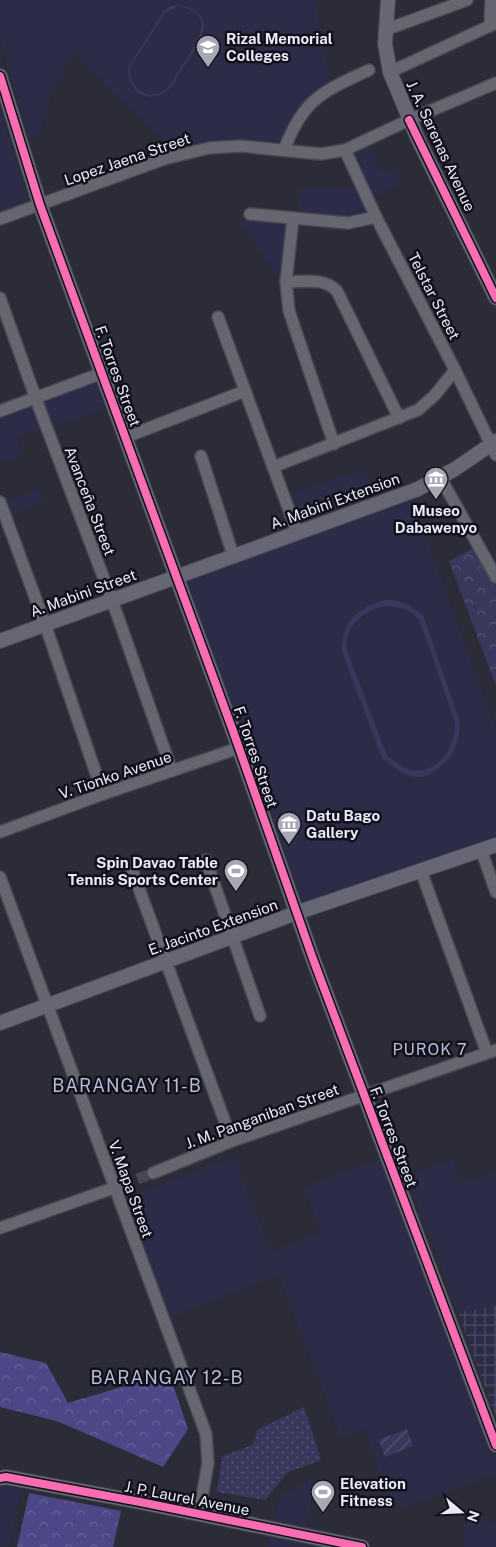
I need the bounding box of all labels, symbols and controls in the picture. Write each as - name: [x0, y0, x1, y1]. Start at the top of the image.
- place label: Rizal Memorial Colleges: [226, 30, 333, 64]
- school or university icon: Rizal Memorial Colleges: [195, 34, 221, 68]
- street label: J. A. Sarenas Avenue: [403, 78, 479, 214]
- street label: Lopez Jaena Street: [62, 129, 192, 189]
- street label: Telstar Street: [405, 250, 463, 343]
- street label: F. Torres Street: [92, 323, 144, 429]
- street label: Avanceña Street: [61, 444, 119, 558]
- museum icon: Museo Dabawenyo: [423, 466, 449, 500]
- street label: A. Mabini Extension: [268, 470, 402, 532]
- place label: Museo Dabawenyo: [395, 502, 478, 536]
- street label: A. Mabini Street: [28, 566, 139, 620]
- street label: F. Torres Street: [231, 704, 281, 810]
- street label: V. Tionko Avenue: [57, 748, 173, 802]
- place label: Datu Bago Gallery: [306, 807, 381, 841]
- museum icon: Datu Bago Gallery: [276, 811, 302, 845]
- place label: Spin Davao Table Tennis Sports Center: [68, 854, 218, 888]
- sports icon: Spin Davao Table Tennis Sports Center: [223, 858, 249, 892]
- street label: E. Jacinto Extension: [146, 896, 280, 958]
- district label: PUROK 7: [392, 1040, 468, 1059]
- district label: BARANGAY 11-B: [52, 1075, 202, 1096]
- street label: J. M. Panganiban Street: [183, 1080, 341, 1152]
- street label: F. Torres Street: [367, 1084, 421, 1190]
- street label: V. Mapa Street: [105, 1138, 157, 1240]
- district label: BARANGAY 12-B: [90, 1367, 244, 1388]
- place label: Elevation Fitness: [340, 1475, 406, 1509]
- street label: J. P. Laurel Avenue: [123, 1478, 251, 1518]
- sports icon: Elevation Fitness: [310, 1479, 336, 1513]
- north arrow: [436, 1487, 486, 1537]
- text: N: [464, 1508, 483, 1524]

